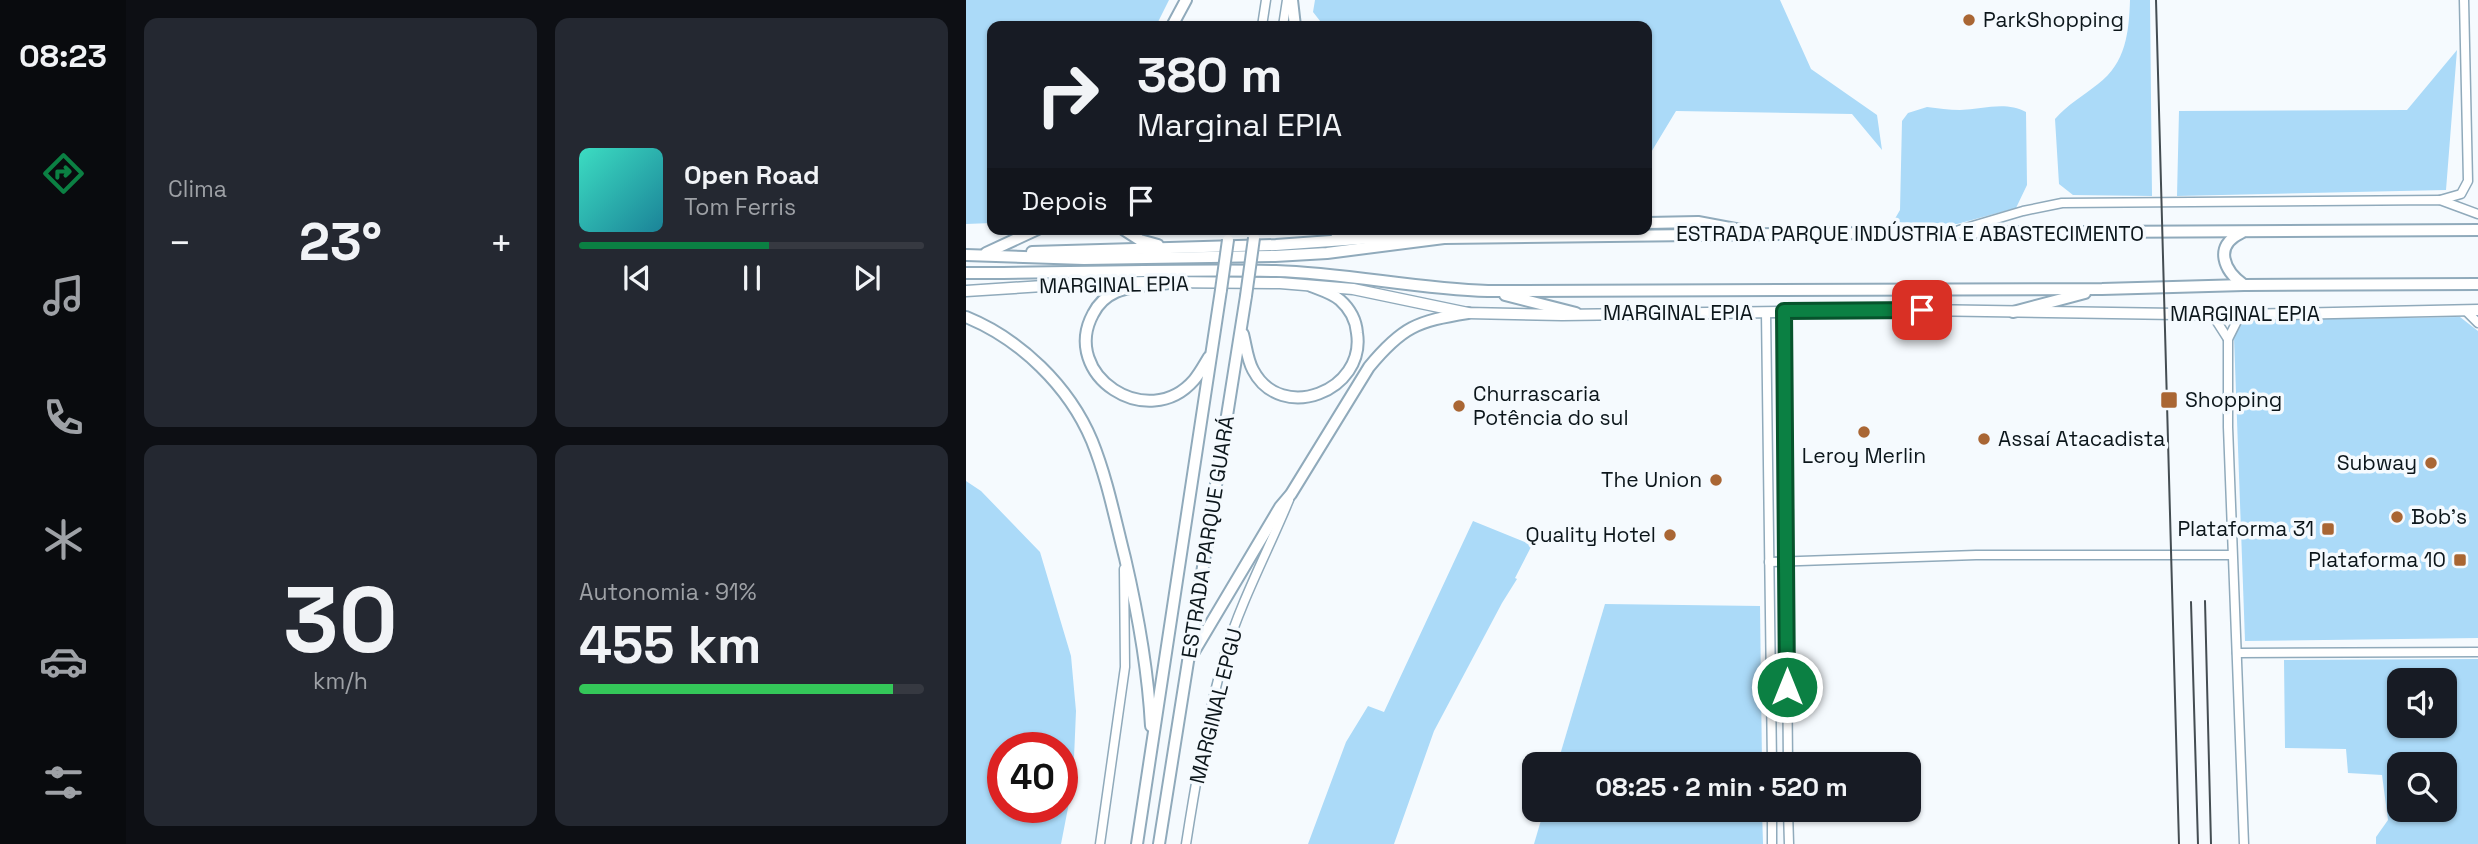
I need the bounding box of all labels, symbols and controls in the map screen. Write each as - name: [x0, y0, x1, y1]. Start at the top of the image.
- place label: ParkShopping: [1983, 6, 2124, 33]
- marker: ParkShopping: [1961, 12, 1977, 28]
- text: 08:23: [19, 36, 107, 76]
- text: 380 m: [1137, 44, 1282, 106]
- icon: right: [1022, 49, 1113, 140]
- text: Marginal EPIA: [1137, 105, 1342, 145]
- icon: directions: [39, 149, 88, 198]
- text: Open Road: [684, 158, 820, 192]
- text: Clima: [168, 174, 227, 204]
- icon: arrive: [1122, 182, 1160, 220]
- text: Depois: [1022, 184, 1108, 218]
- text: Tom Ferris: [684, 192, 796, 222]
- text: 23°: [299, 209, 382, 275]
- text: −: [168, 219, 192, 267]
- text: +: [489, 219, 513, 267]
- street label: ESTRADA PARQUE INDÚSTRIA E ABASTECIMENTO: [1676, 220, 2144, 247]
- icon: previous: [618, 259, 656, 297]
- icon: pause: [733, 259, 771, 297]
- icon: next: [848, 259, 886, 297]
- street label: MARGINAL EPIA: [1039, 270, 1189, 299]
- icon: music: [39, 271, 88, 320]
- pin: [1892, 280, 1952, 340]
- icon: arrive: [1903, 291, 1941, 329]
- street label: MARGINAL EPIA: [1603, 299, 1753, 326]
- street label: MARGINAL EPIA: [2170, 300, 2320, 327]
- place label: Churrascaria Potência do sul: [1473, 380, 1629, 431]
- place label: Shopping: [2185, 386, 2282, 413]
- marker: Shopping: [2159, 390, 2179, 410]
- icon: phone: [39, 393, 88, 442]
- marker: Churrascaria Potência do sul: [1451, 398, 1467, 414]
- street label: ESTRADA PARQUE GUARÁ: [1175, 414, 1240, 660]
- marker: Leroy Merlin: [1856, 424, 1872, 440]
- place label: Assaí Atacadista: [1998, 425, 2165, 452]
- marker: Assaí Atacadista: [1976, 431, 1992, 447]
- place label: Leroy Merlin: [1802, 442, 1926, 469]
- place label: Subway: [2337, 449, 2417, 476]
- marker: Subway: [2423, 455, 2439, 471]
- place label: The Union: [1601, 466, 1702, 493]
- marker: The Union: [1708, 472, 1724, 488]
- place label: Bob's: [2411, 503, 2467, 530]
- marker: Bob's: [2389, 509, 2405, 525]
- icon: climate: [39, 515, 88, 564]
- place label: Plataforma 31: [2177, 515, 2314, 542]
- place label: Quality Hotel: [1526, 521, 1656, 548]
- marker: Plataforma 31: [2320, 521, 2336, 537]
- marker: Quality Hotel: [1662, 527, 1678, 543]
- place label: Plataforma 10: [2308, 546, 2446, 573]
- marker: Plataforma 10: [2452, 552, 2468, 568]
- text: 30: [283, 562, 398, 679]
- text: Autonomia · 91%: [579, 577, 756, 607]
- text: 455 km: [579, 612, 761, 678]
- street label: MARGINAL EPGU: [1183, 625, 1248, 786]
- icon: car: [39, 637, 88, 686]
- position arrow: [1750, 650, 1824, 724]
- text: km/h: [313, 666, 368, 696]
- map controls: [2387, 668, 2457, 822]
- button: sound: [2387, 668, 2457, 738]
- speed limit sign: 40: [987, 732, 1078, 823]
- button: search: [2387, 752, 2457, 822]
- icon: filters: [39, 758, 88, 807]
- text: 08:25 · 2 min · 520 m: [1595, 770, 1848, 804]

